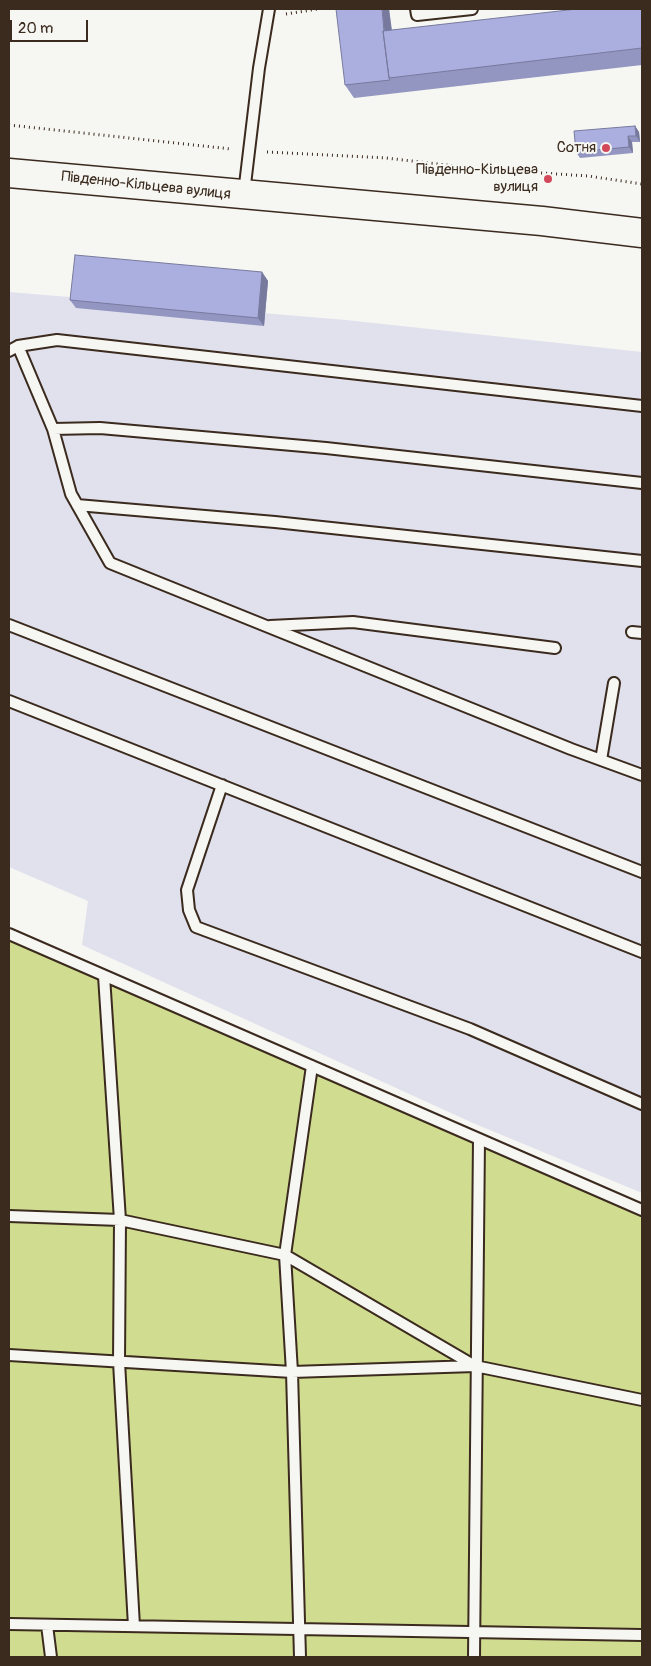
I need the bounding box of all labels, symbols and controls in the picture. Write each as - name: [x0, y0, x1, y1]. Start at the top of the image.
- scale bar: [12, 10, 90, 42]
- text: 20 m: [18, 19, 53, 38]
- place label: Сотня: [557, 139, 596, 157]
- marker: Сотня: [600, 142, 612, 154]
- place label: Південно-Кільцева вулиця: [416, 161, 538, 196]
- street label: Південно-Кільцева вулиця: [60, 168, 232, 204]
- marker: Південно-Кільцева вулиця: [542, 173, 554, 185]

